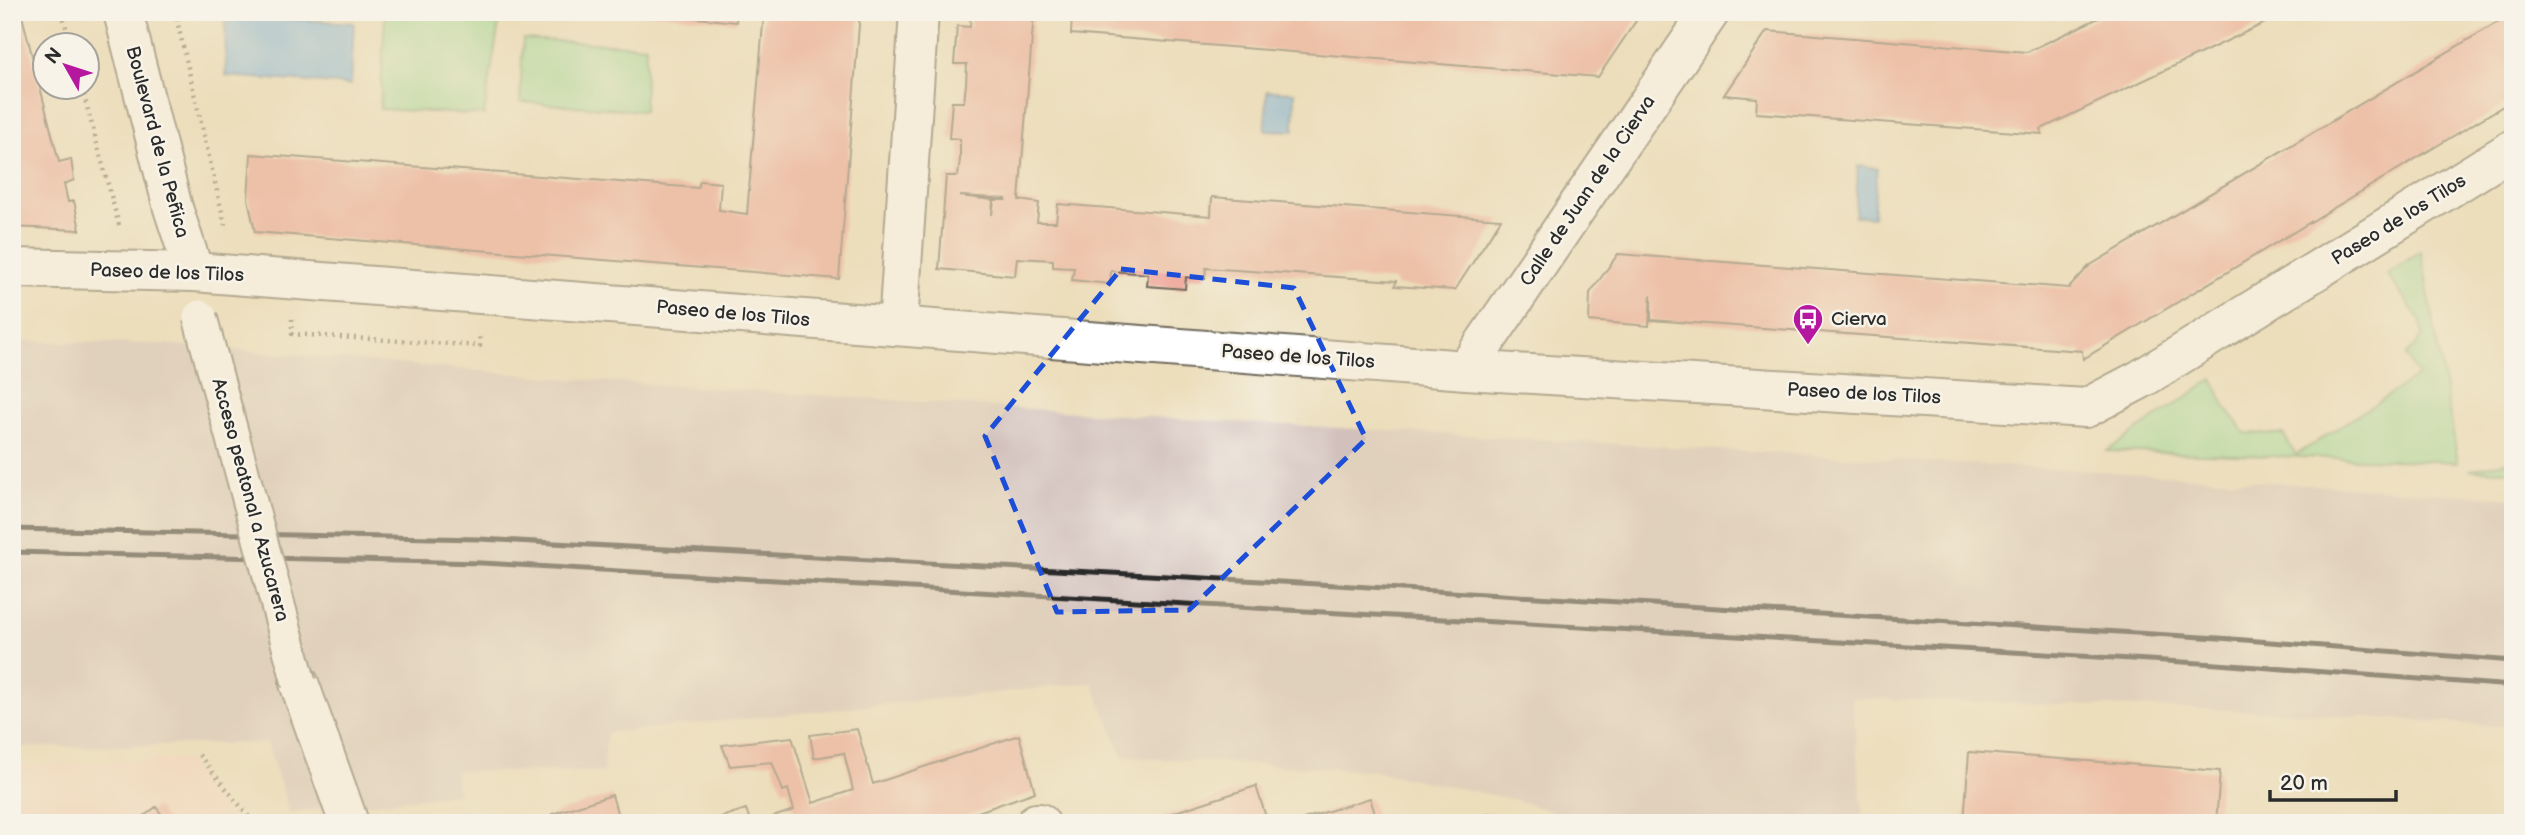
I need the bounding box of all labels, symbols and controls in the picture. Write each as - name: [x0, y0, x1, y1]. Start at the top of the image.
- north arrow: [32, 32, 102, 102]
- text: N: [41, 43, 67, 69]
- street label: Boulevard de la Peñica: [120, 44, 194, 240]
- street label: Calle de Juan de la Cierva: [1515, 91, 1661, 291]
- street label: Paseo de los Tilos: [2328, 169, 2470, 271]
- street label: Paseo de los Tilos: [90, 259, 244, 287]
- street label: Paseo de los Tilos: [655, 296, 811, 332]
- bus stop icon: Cierva: [1791, 302, 1825, 346]
- place label: Cierva: [1831, 308, 1887, 331]
- street label: Paseo de los Tilos: [1220, 340, 1376, 374]
- street label: Acceso peatonal a Azucarera: [206, 376, 294, 624]
- street label: Paseo de los Tilos: [1786, 378, 1942, 410]
- scale bar: [2270, 758, 2396, 802]
- text: 20 m: [2280, 771, 2328, 796]

